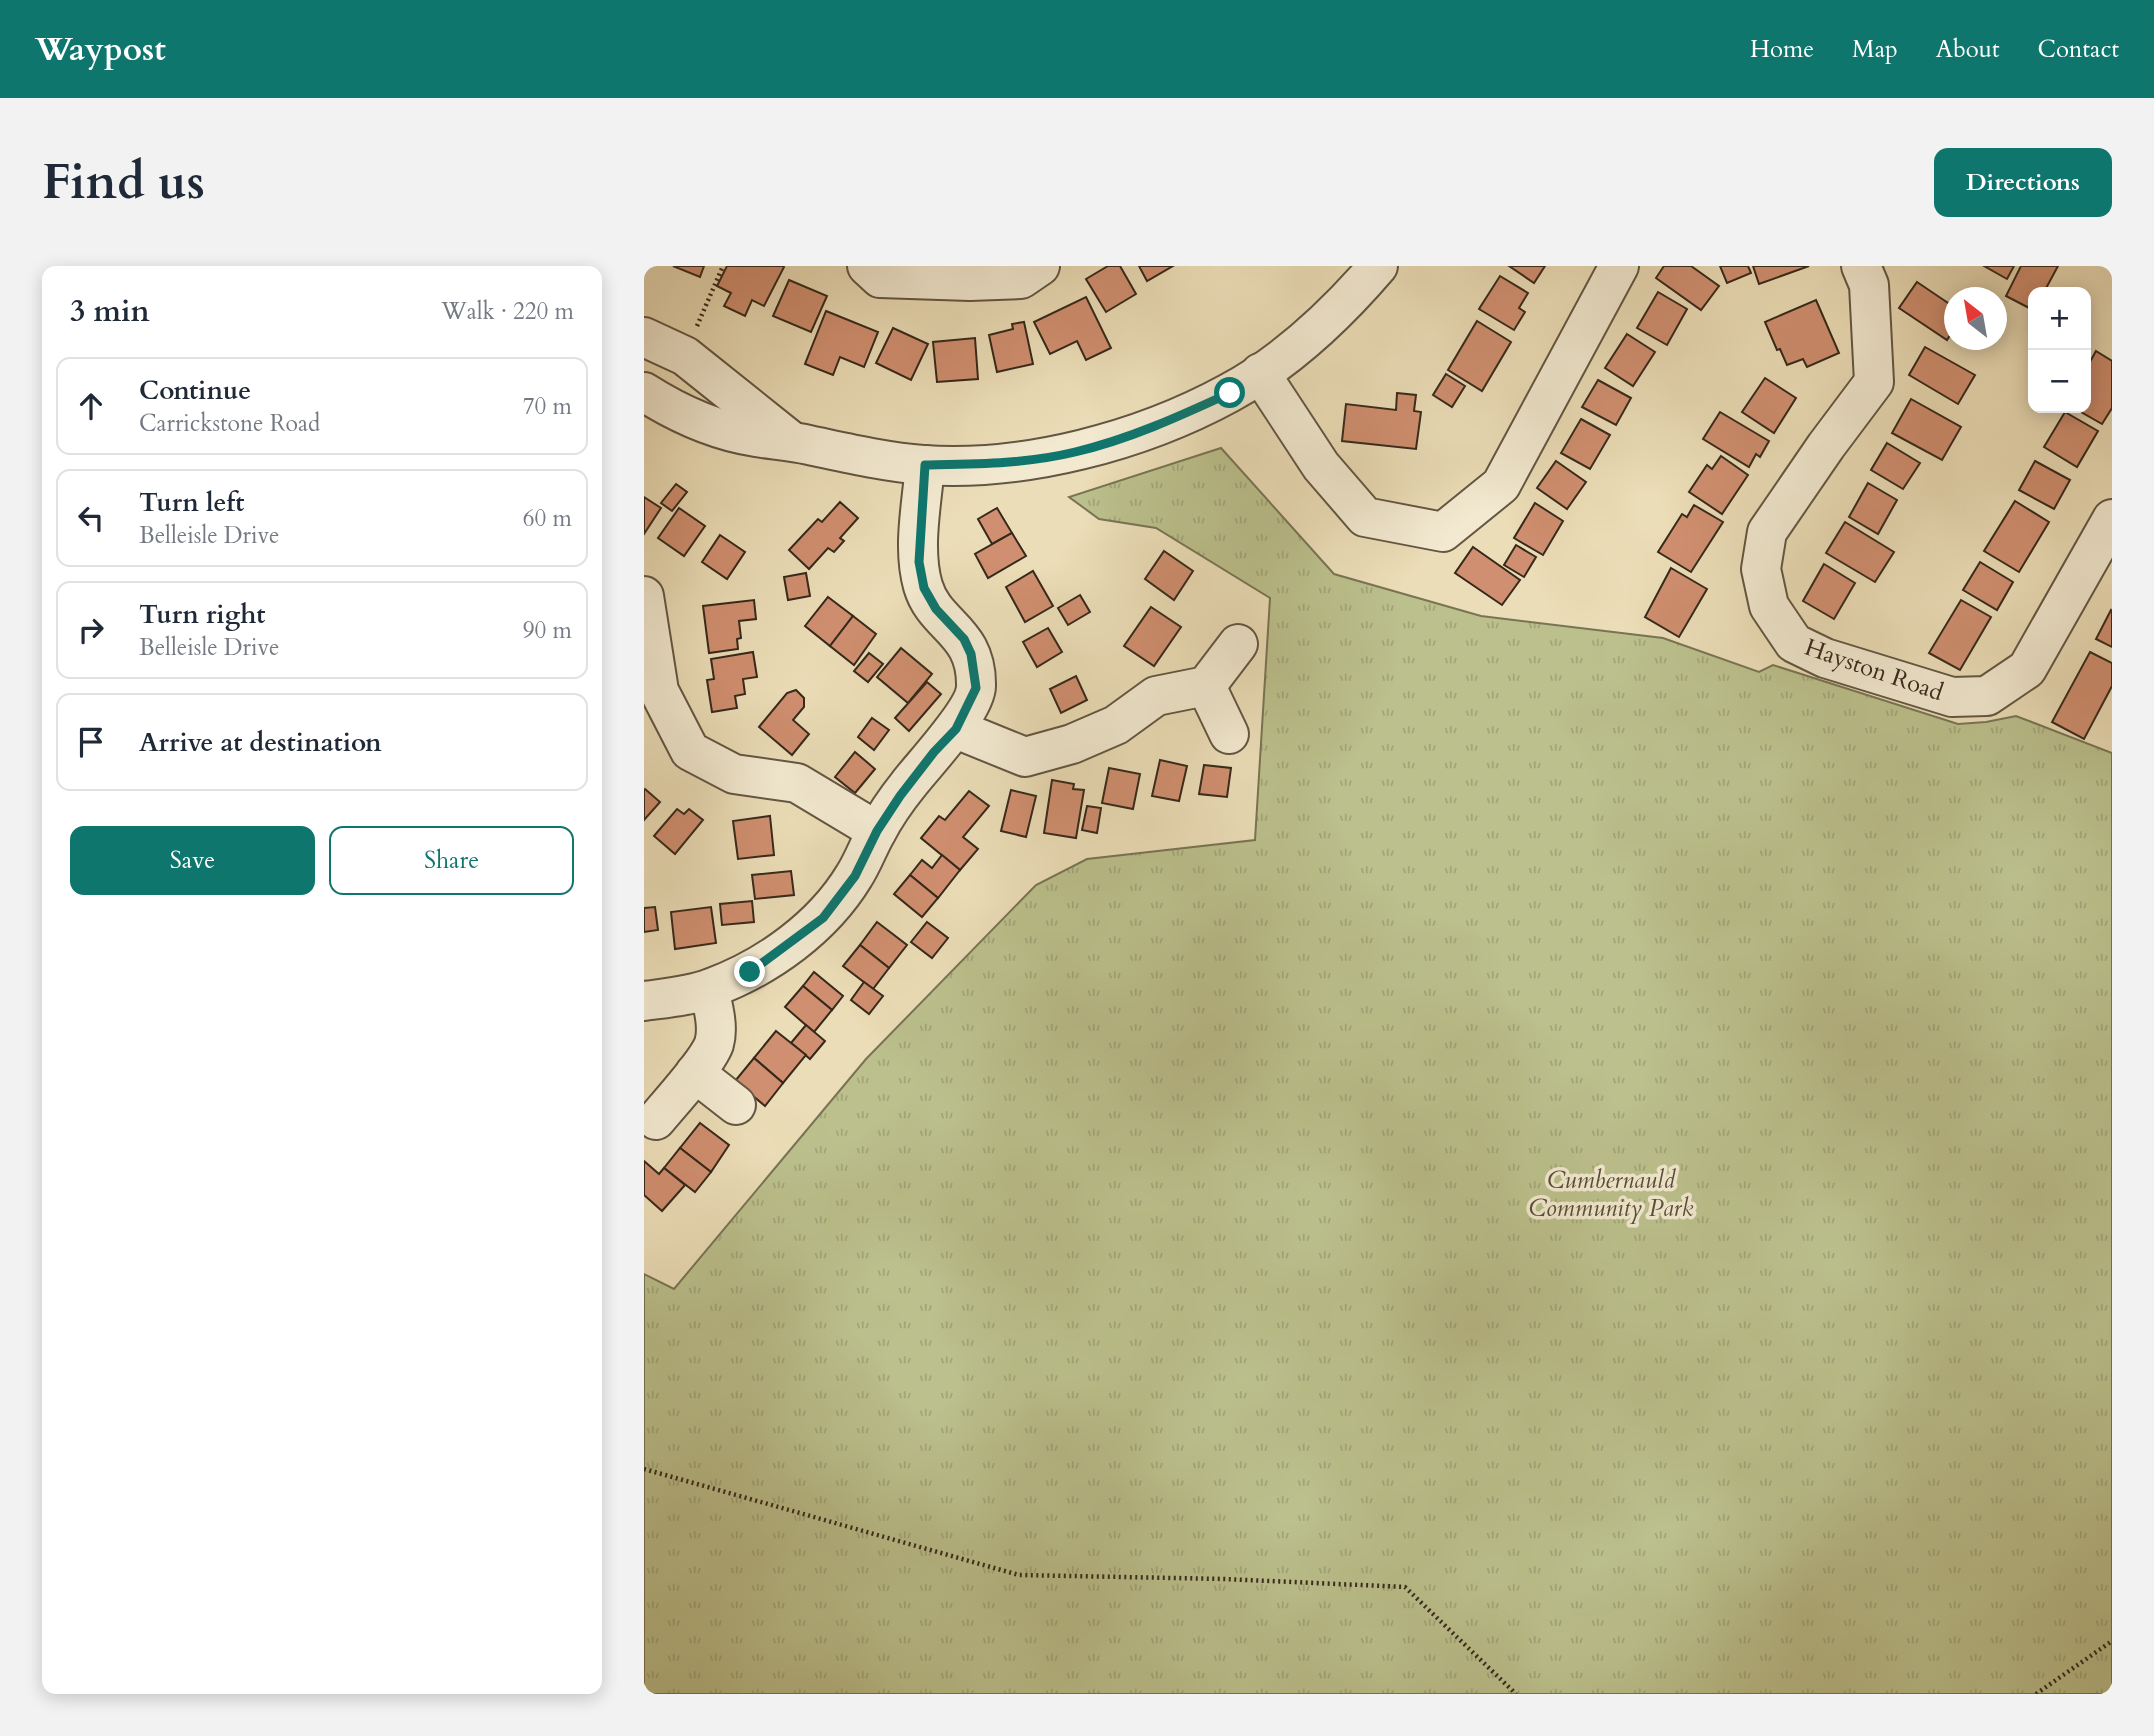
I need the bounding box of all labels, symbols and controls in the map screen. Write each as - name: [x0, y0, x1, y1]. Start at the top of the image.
- text: Waypost: [35, 27, 166, 72]
- text: Home: [1750, 33, 1814, 66]
- text: Map: [1852, 33, 1898, 66]
- text: About: [1936, 33, 2000, 66]
- text: Contact: [2038, 33, 2119, 66]
- button: Directions: [1934, 148, 2112, 217]
- text: Find us: [42, 149, 205, 216]
- north arrow: [1944, 287, 2007, 350]
- map controls: [2028, 287, 2091, 413]
- button: +: [2028, 287, 2091, 350]
- text: 3 min: [70, 291, 150, 332]
- text: Walk · 220 m: [441, 296, 574, 327]
- button: −: [2028, 350, 2091, 413]
- text: Continue: [139, 373, 251, 408]
- route start: [1214, 377, 1245, 408]
- icon: ahead: [72, 387, 110, 425]
- text: 70 m: [523, 391, 572, 422]
- text: Carrickstone Road: [139, 408, 320, 439]
- text: Turn left: [139, 485, 244, 520]
- icon: left: [72, 499, 110, 537]
- text: 60 m: [523, 503, 572, 534]
- text: Belleisle Drive: [139, 520, 279, 551]
- text: Turn right: [139, 597, 266, 632]
- icon: right: [72, 611, 110, 649]
- text: 90 m: [523, 615, 572, 646]
- street label: Hayston Road: [1800, 631, 1948, 709]
- text: Belleisle Drive: [139, 632, 279, 663]
- icon: arrive: [72, 723, 110, 761]
- text: Arrive at destination: [139, 725, 382, 760]
- button: Save: [70, 826, 315, 895]
- button: Share: [329, 826, 574, 895]
- route end: [734, 956, 765, 987]
- park label: Cumbernauld Community Park: [1529, 1164, 1694, 1225]

